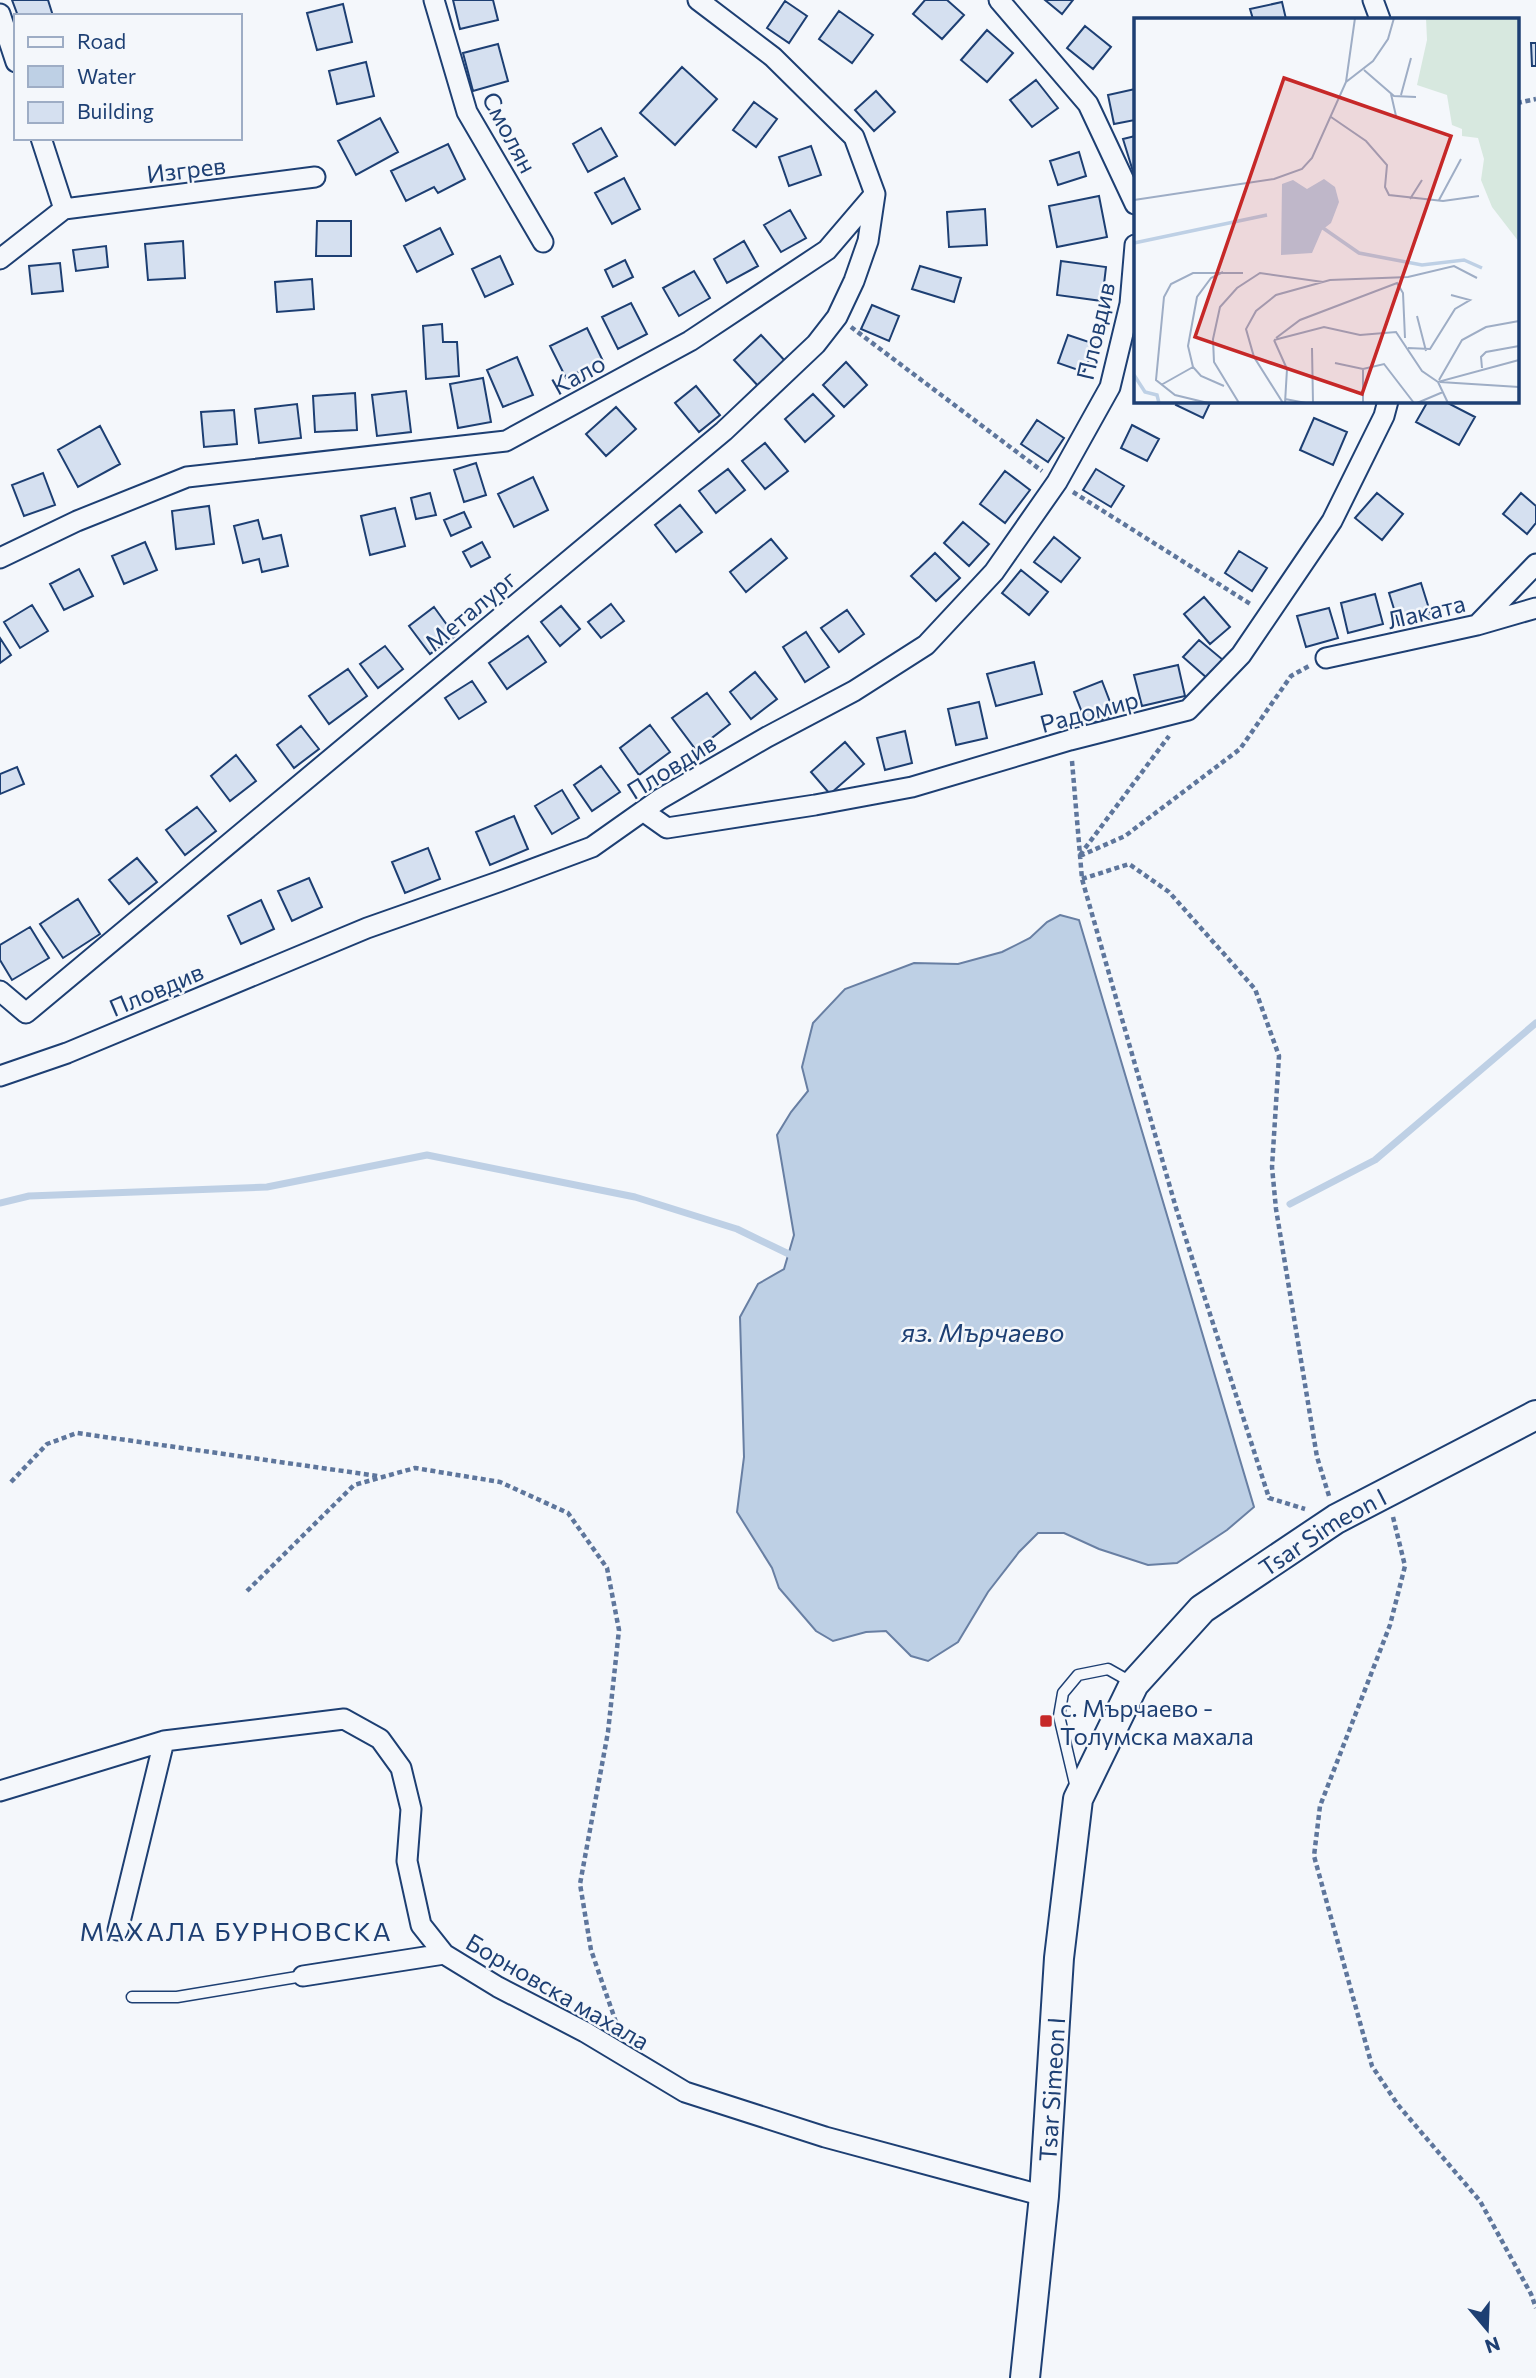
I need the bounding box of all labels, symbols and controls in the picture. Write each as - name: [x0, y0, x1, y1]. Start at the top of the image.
- legend: [14, 14, 242, 140]
- inset map: [1134, 18, 1518, 402]
- text: Road: [77, 28, 126, 53]
- text: Water: [77, 63, 136, 88]
- street label: Смолян: [477, 86, 543, 178]
- text: Building: [77, 98, 154, 123]
- street label: Изгрев: [145, 150, 227, 188]
- street label: Пловдив: [1070, 279, 1120, 383]
- street label: Кало: [546, 348, 610, 400]
- street label: Металург: [418, 563, 522, 657]
- street label: Лаката: [1384, 588, 1468, 634]
- street label: Радомир: [1037, 684, 1141, 738]
- street label: Пловдив: [621, 727, 721, 805]
- street label: Пловдив: [105, 956, 207, 1022]
- water label: яз. Мърчаево: [900, 1316, 1065, 1347]
- street label: Tsar Simeon I: [1253, 1481, 1391, 1581]
- place label: с. Мърчаево - Толумска махала: [1060, 1693, 1254, 1750]
- marker: с. Мърчаево - Толумска махала: [1038, 1713, 1054, 1729]
- district label: МАХАЛА БУРНОВСКА: [79, 1915, 393, 1946]
- street label: Борновска махала: [461, 1927, 655, 2055]
- street label: Tsar Simeon I: [1032, 2016, 1070, 2162]
- north arrow: [1452, 2294, 1522, 2364]
- text: N: [1482, 2332, 1503, 2359]

